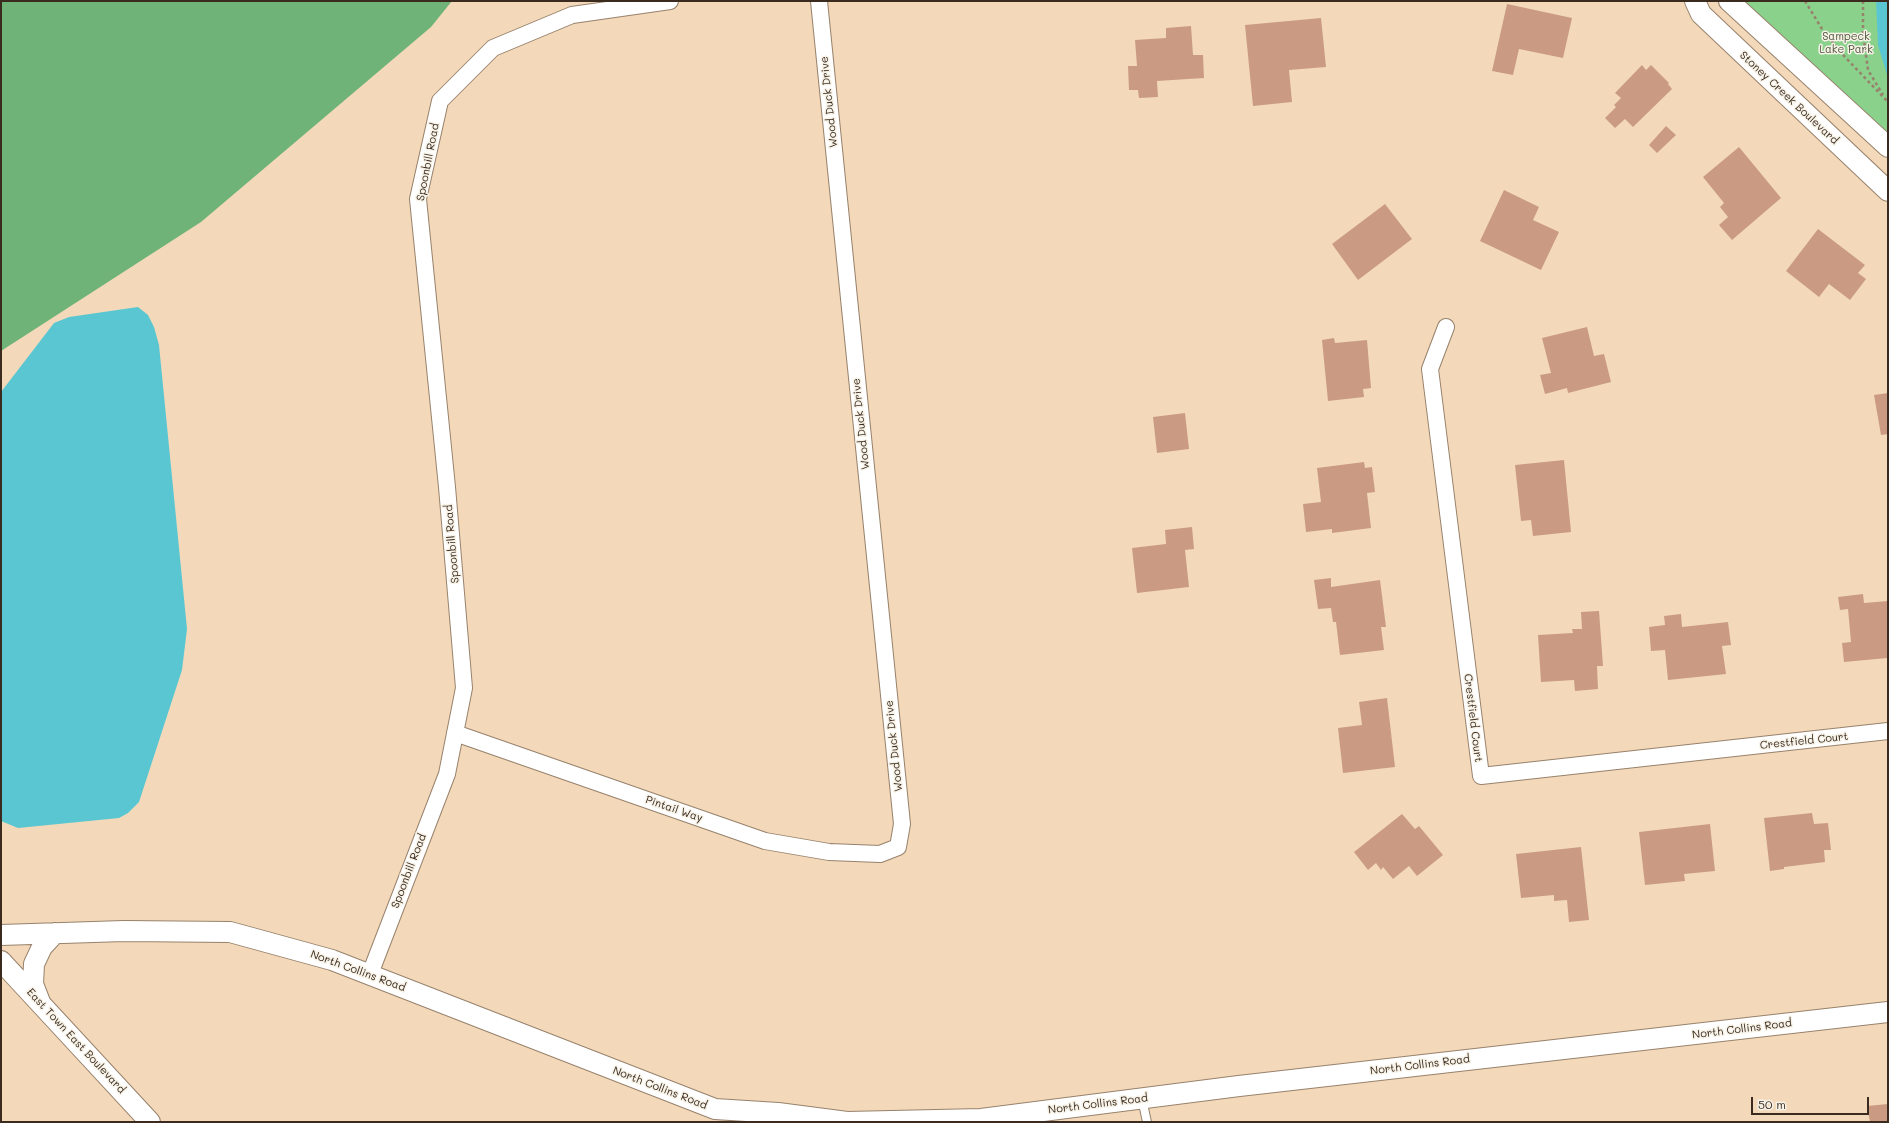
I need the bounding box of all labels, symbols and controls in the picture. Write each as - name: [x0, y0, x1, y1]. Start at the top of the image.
- park label: Sampeck Lake Park: [1819, 30, 1873, 56]
- street label: Stoney Creek Boulevard: [1737, 49, 1841, 147]
- street label: Wood Duck Drive: [818, 56, 840, 148]
- street label: Spoonbill Road: [414, 122, 442, 202]
- street label: Wood Duck Drive: [850, 378, 872, 470]
- street label: Spoonbill Road: [442, 504, 462, 584]
- street label: Crestfield Court: [1461, 673, 1485, 763]
- street label: Wood Duck Drive: [883, 700, 905, 792]
- street label: Crestfield Court: [1759, 730, 1849, 752]
- street label: Pintail Way: [644, 793, 704, 825]
- street label: Spoonbill Road: [389, 832, 429, 910]
- street label: North Collins Road: [309, 948, 407, 994]
- street label: East Town East Boulevard: [24, 986, 128, 1096]
- street label: North Collins Road: [1691, 1016, 1793, 1042]
- street label: North Collins Road: [1369, 1052, 1471, 1078]
- street label: North Collins Road: [611, 1064, 709, 1112]
- scale bar: [1753, 1089, 1871, 1115]
- street label: North Collins Road: [1047, 1091, 1149, 1117]
- text: 50 m: [1758, 1096, 1786, 1112]

